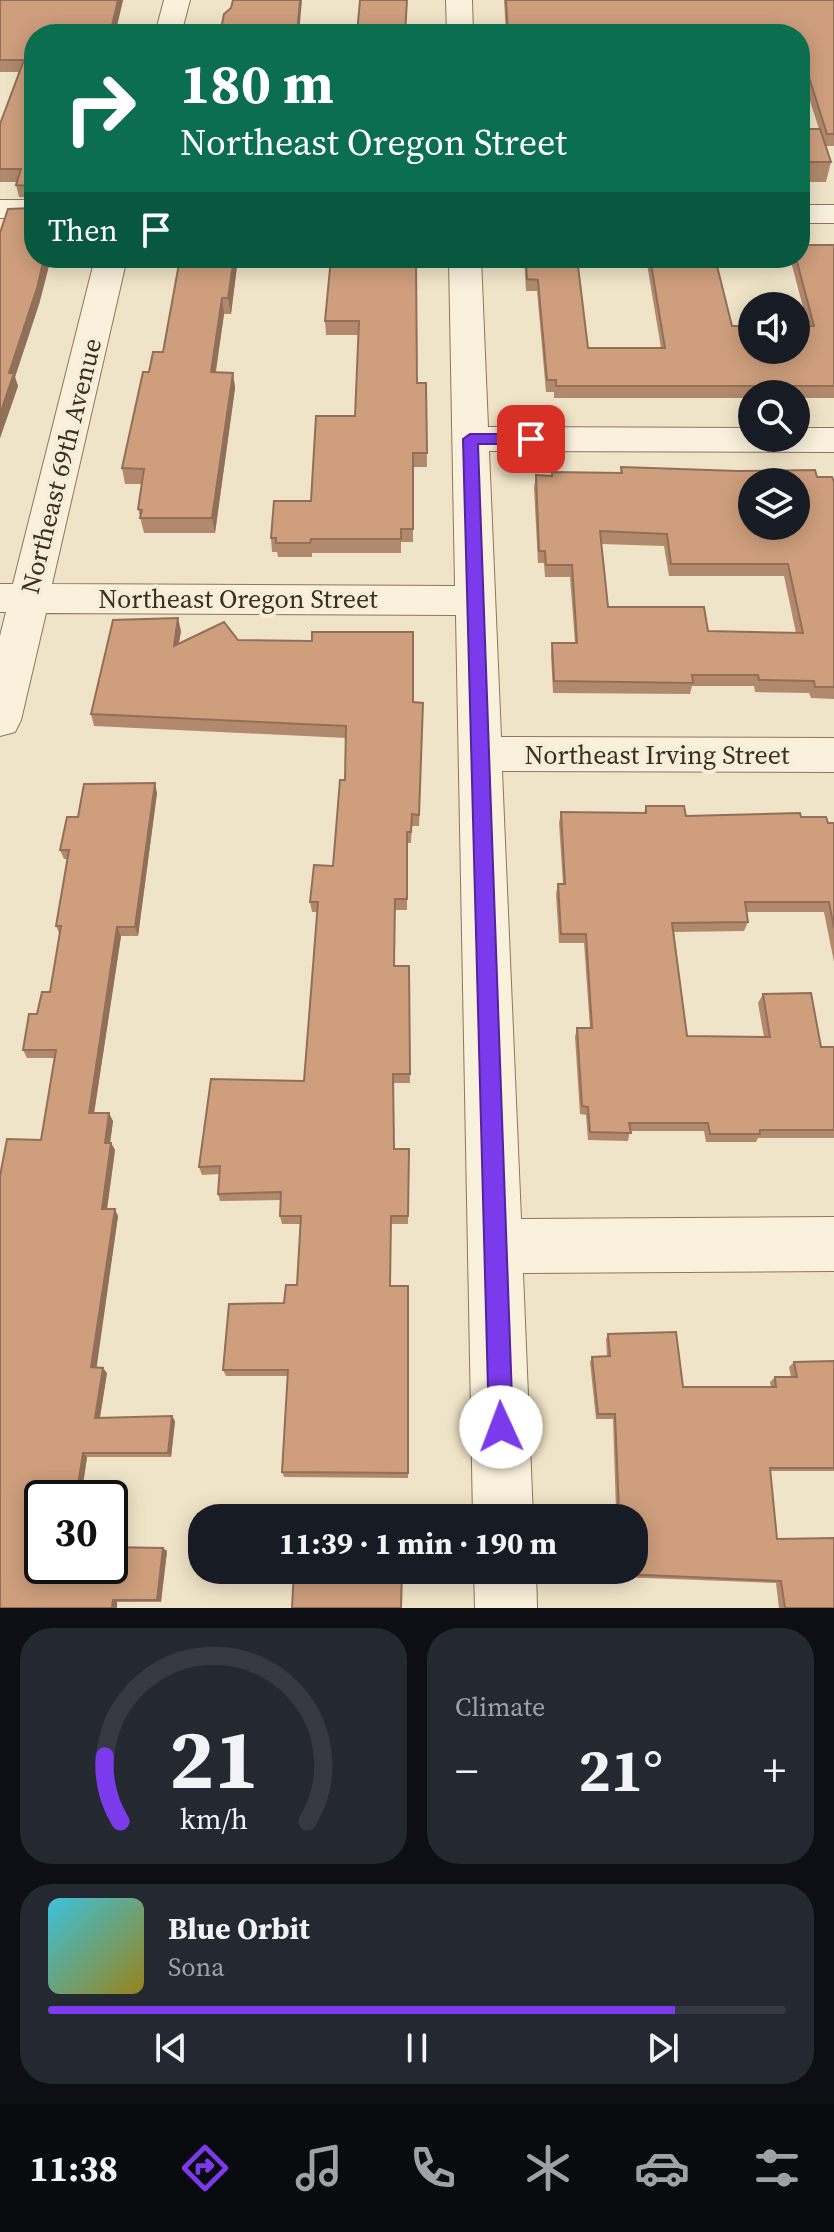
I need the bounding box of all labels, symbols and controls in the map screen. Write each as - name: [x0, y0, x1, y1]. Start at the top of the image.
- text: 180 m: [180, 45, 334, 122]
- icon: right: [48, 56, 152, 160]
- text: Northeast Oregon Street: [180, 118, 567, 167]
- icon: arrive: [134, 208, 178, 252]
- text: Then: [48, 210, 118, 251]
- map controls: [738, 292, 810, 540]
- button: sound: [738, 292, 810, 364]
- street label: Northeast 69th Avenue: [12, 334, 110, 598]
- button: search: [738, 380, 810, 452]
- pin: [497, 405, 565, 473]
- icon: arrive: [509, 417, 553, 461]
- button: layers: [738, 468, 810, 540]
- street label: Northeast Oregon Street: [98, 581, 378, 617]
- street label: Northeast Irving Street: [525, 737, 790, 773]
- position arrow: [459, 1385, 543, 1469]
- speed limit sign: 30: [24, 1480, 128, 1584]
- text: 11:39 · 1 min · 190 m: [279, 1523, 557, 1564]
- text: Climate: [455, 1689, 545, 1725]
- text: 21: [168, 1702, 259, 1816]
- text: 21°: [578, 1729, 663, 1811]
- text: −: [455, 1740, 478, 1801]
- text: +: [763, 1740, 786, 1801]
- text: km/h: [179, 1799, 248, 1839]
- text: Blue Orbit: [168, 1908, 310, 1949]
- text: Sona: [168, 1949, 225, 1985]
- icon: previous: [149, 2026, 193, 2070]
- icon: pause: [395, 2026, 439, 2070]
- icon: next: [641, 2026, 685, 2070]
- icon: directions: [177, 2140, 233, 2196]
- icon: music: [291, 2140, 347, 2196]
- icon: phone: [405, 2140, 461, 2196]
- icon: climate: [520, 2140, 576, 2196]
- icon: car: [634, 2140, 690, 2196]
- icon: filters: [749, 2140, 805, 2196]
- text: 11:38: [29, 2144, 118, 2193]

